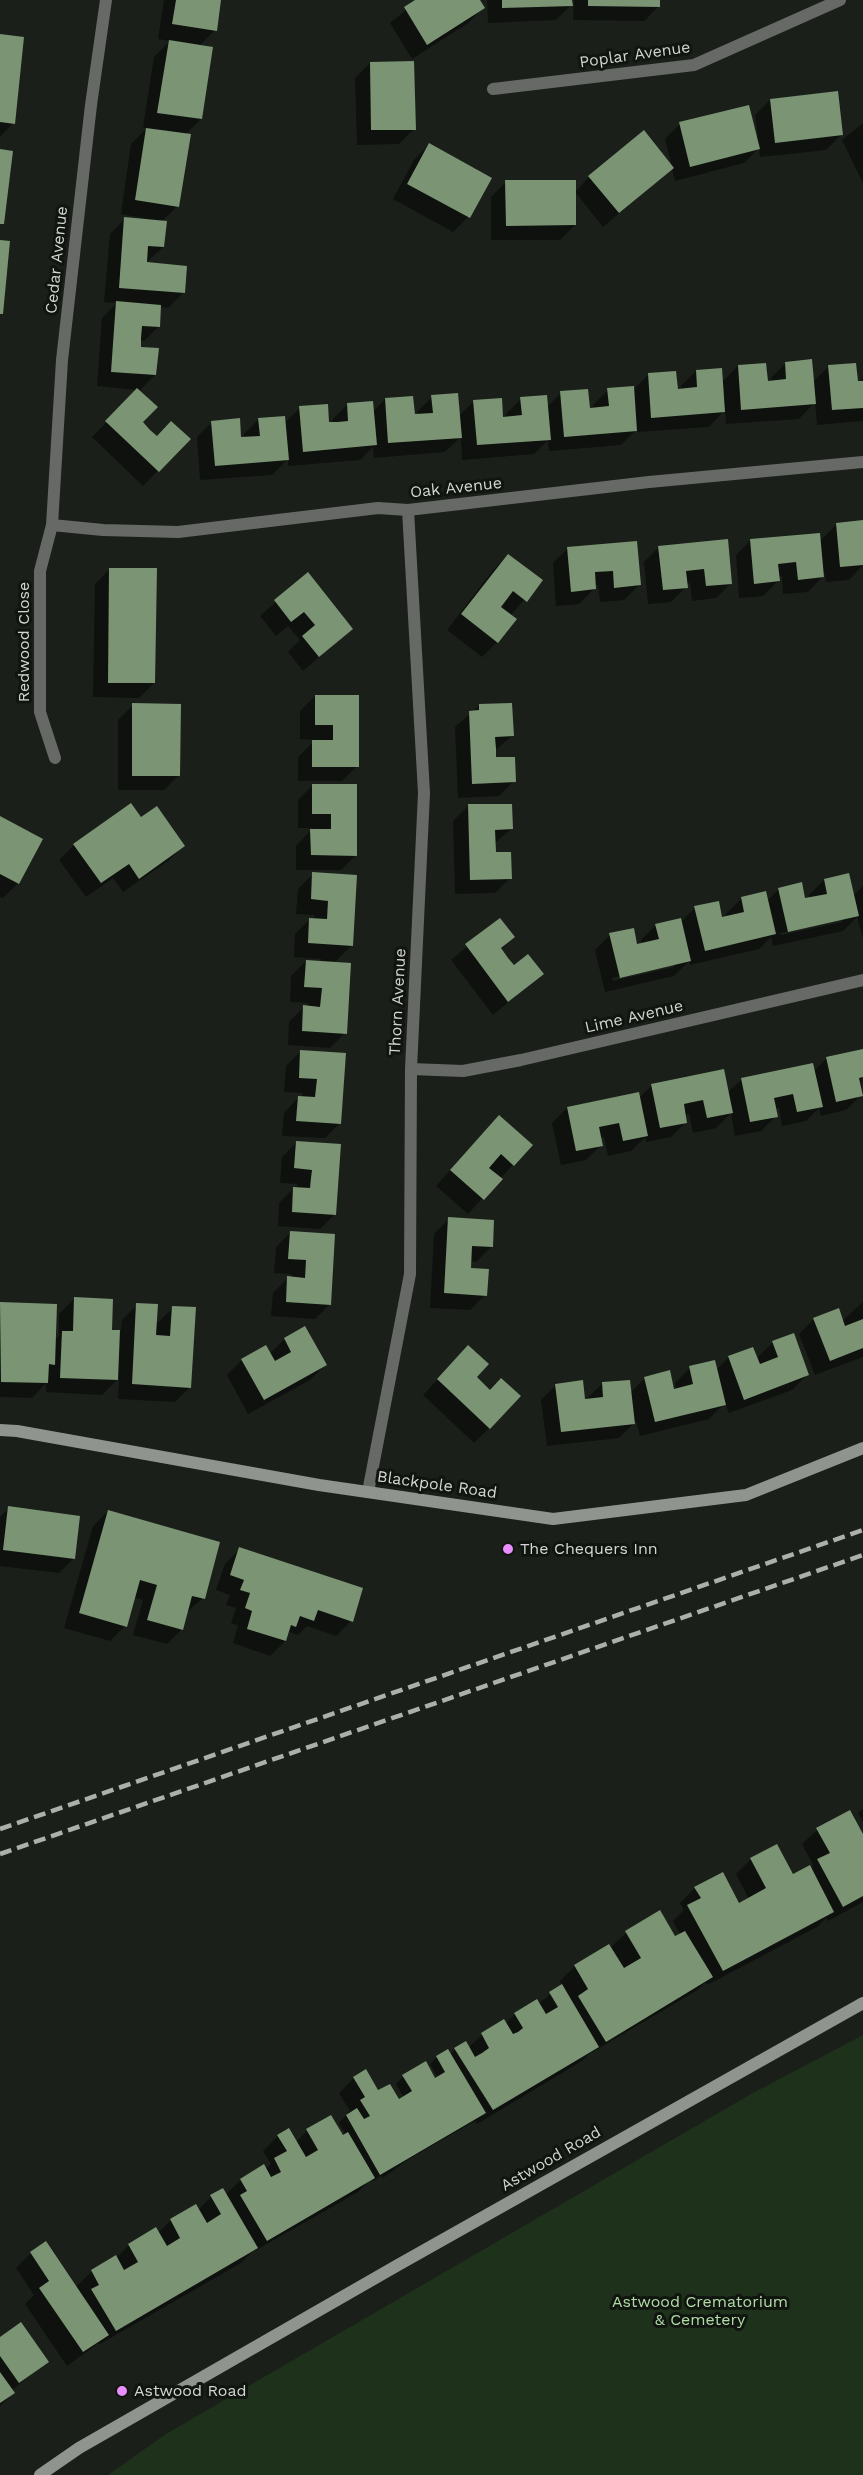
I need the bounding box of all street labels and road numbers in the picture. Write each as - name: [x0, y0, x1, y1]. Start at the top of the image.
- street label: Poplar Avenue: [578, 38, 692, 72]
- street label: Cedar Avenue: [42, 205, 72, 315]
- street label: Oak Avenue: [409, 474, 503, 502]
- street label: Redwood Close: [14, 582, 34, 702]
- street label: Thorn Avenue: [386, 948, 410, 1056]
- street label: Lime Avenue: [583, 996, 685, 1038]
- street label: Blackpole Road: [376, 1467, 498, 1503]
- street label: Astwood Road: [497, 2123, 605, 2195]

